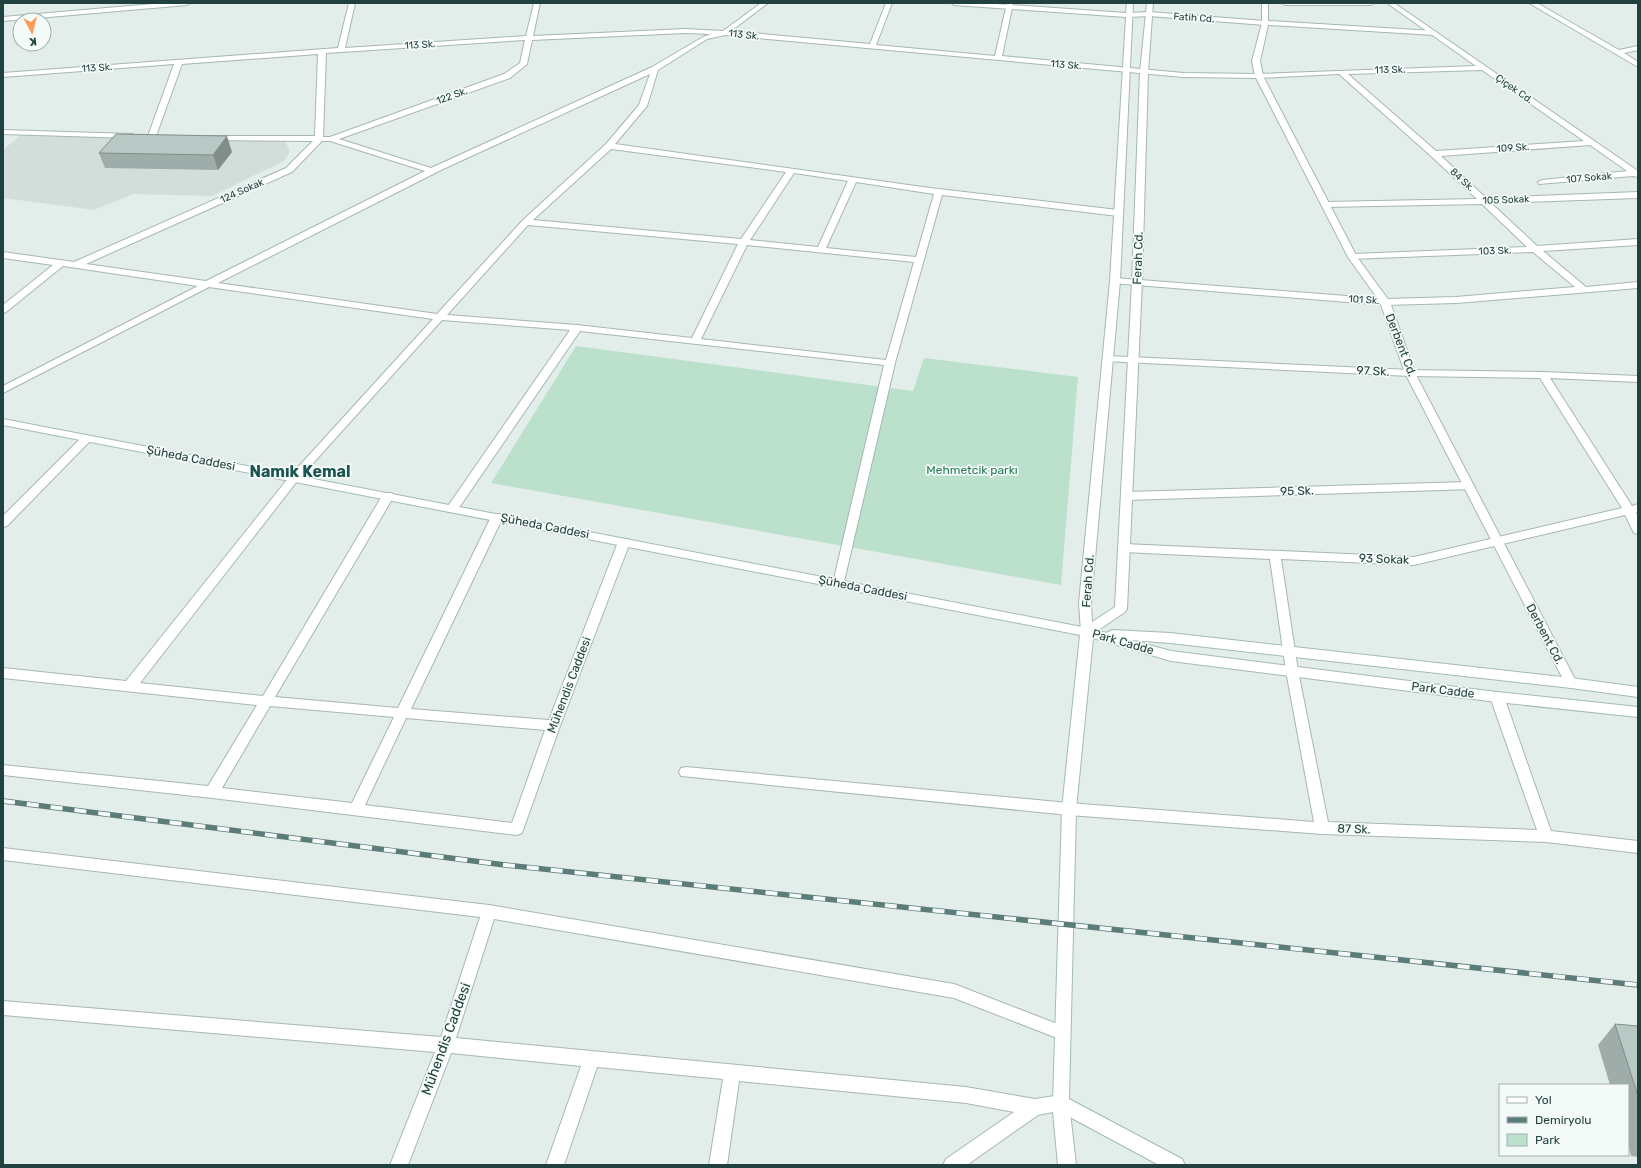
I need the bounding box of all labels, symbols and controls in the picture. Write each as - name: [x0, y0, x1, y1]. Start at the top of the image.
- street label: Fatih Cd.: [1173, 11, 1215, 25]
- north arrow: [12, 12, 52, 52]
- street label: 113 Sk.: [728, 27, 760, 43]
- text: K: [28, 35, 38, 48]
- street label: 113 Sk.: [404, 38, 436, 52]
- street label: 113 Sk.: [1050, 58, 1082, 72]
- street label: 113 Sk.: [81, 61, 113, 75]
- street label: 113 Sk.: [1374, 64, 1406, 76]
- street label: Çiçek Cd.: [1493, 72, 1535, 106]
- street label: 122 Sk.: [435, 85, 469, 107]
- street label: 109 Sk.: [1496, 141, 1530, 155]
- street label: 84 Sk.: [1447, 166, 1477, 194]
- street label: 107 Sokak: [1566, 170, 1613, 186]
- street label: 124 Sokak: [218, 176, 266, 206]
- street label: 105 Sokak: [1482, 193, 1530, 207]
- street label: Ferah Cd.: [1130, 231, 1146, 285]
- street label: 103 Sk.: [1478, 244, 1512, 258]
- street label: 101 Sk.: [1348, 293, 1380, 307]
- street label: Derbent Cd.: [1383, 312, 1419, 378]
- street label: 97 Sk.: [1356, 363, 1390, 379]
- street label: Şüheda Caddesi: [145, 443, 237, 473]
- district label: Namık Kemal: [249, 462, 351, 481]
- park label: Mehmetcik parkı: [926, 463, 1018, 477]
- street label: 95 Sk.: [1280, 483, 1314, 499]
- street label: Şüheda Caddesi: [499, 511, 591, 541]
- street label: 93 Sokak: [1359, 551, 1410, 567]
- street label: Ferah Cd.: [1079, 554, 1097, 608]
- street label: Şüheda Caddesi: [817, 573, 909, 603]
- street label: Derbent Cd.: [1523, 601, 1567, 667]
- street label: Park Cadde: [1091, 627, 1156, 658]
- street label: Mühendis Caddesi: [544, 635, 594, 735]
- street label: Park Cadde: [1411, 679, 1476, 701]
- street label: 87 Sk.: [1337, 821, 1371, 837]
- street label: Mühendis Caddesi: [418, 980, 474, 1098]
- legend: [1499, 1084, 1629, 1156]
- text: Yol: [1535, 1093, 1552, 1107]
- text: Demiryolu: [1535, 1113, 1592, 1127]
- text: Park: [1535, 1133, 1561, 1147]

